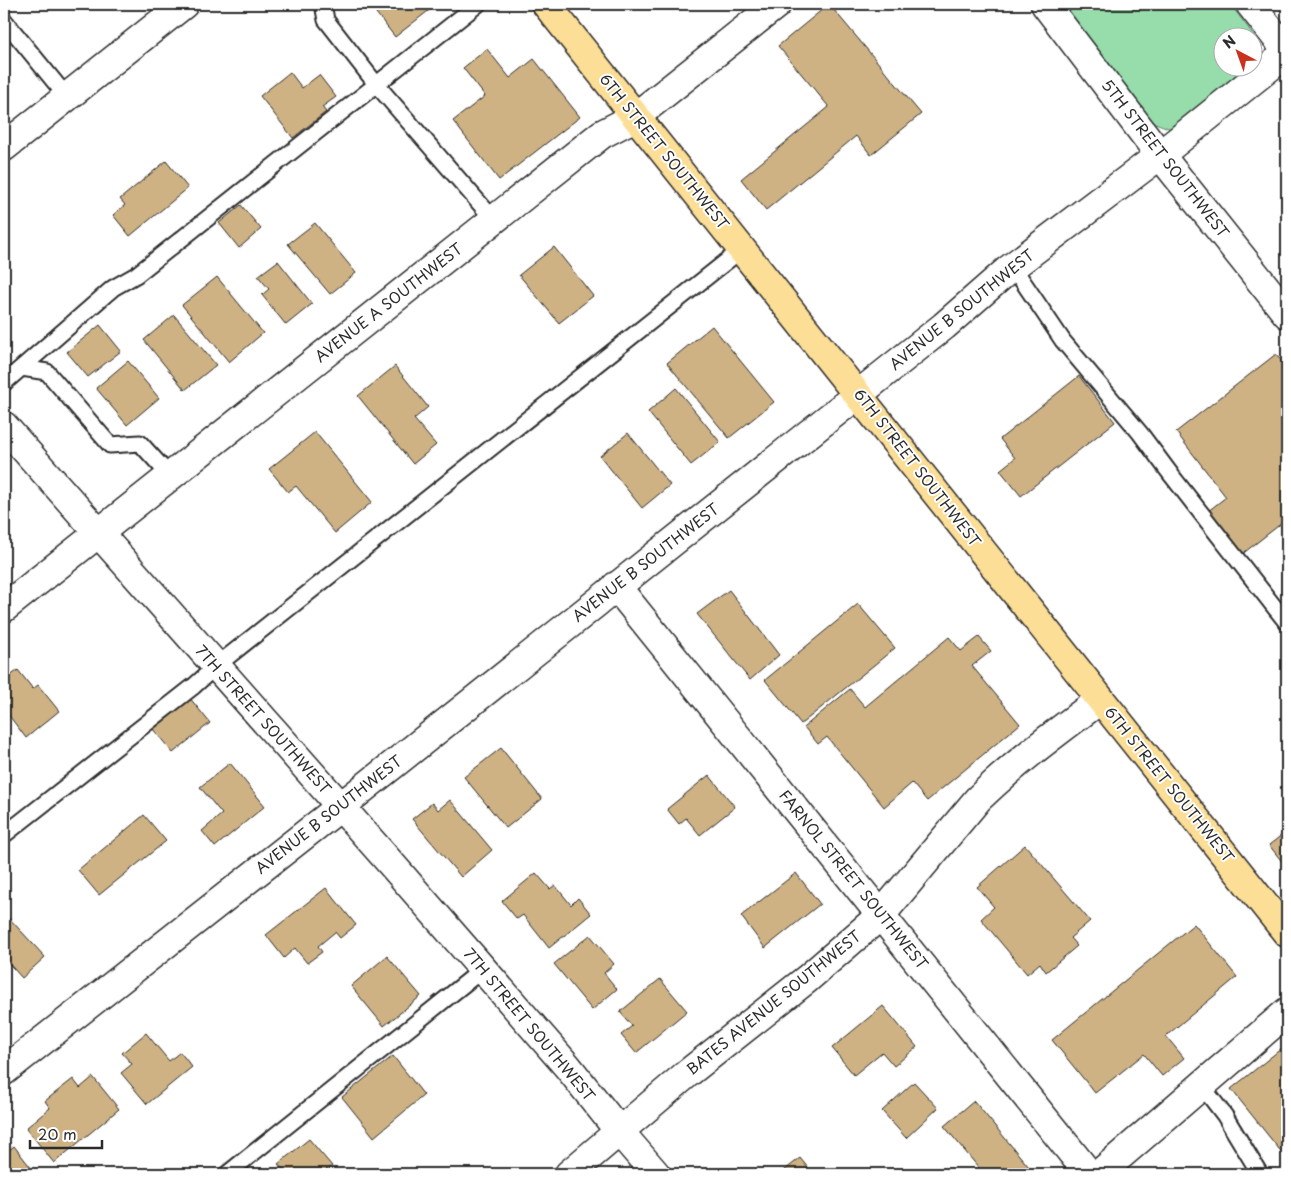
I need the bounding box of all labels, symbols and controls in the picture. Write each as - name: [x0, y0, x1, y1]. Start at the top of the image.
- north arrow: [1214, 28, 1264, 78]
- text: N: [1218, 30, 1240, 53]
- street label: 6TH STREET SOUTHWEST: [595, 68, 736, 235]
- street label: 5TH STREET SOUTHWEST: [1097, 74, 1236, 243]
- street label: AVENUE A SOUTHWEST: [309, 236, 468, 367]
- street label: AVENUE B SOUTHWEST: [884, 243, 1039, 375]
- street label: 6TH STREET SOUTHWEST: [849, 383, 988, 552]
- street label: AVENUE B SOUTHWEST: [567, 497, 724, 627]
- street label: 7TH STREET SOUTHWEST: [191, 639, 338, 799]
- street label: 6TH STREET SOUTHWEST: [1100, 701, 1241, 868]
- street label: AVENUE B SOUTHWEST: [250, 749, 407, 879]
- street label: FARNOL STREET SOUTHWEST: [774, 784, 935, 975]
- street label: BATES AVENUE SOUTHWEST: [681, 924, 866, 1080]
- street label: 7TH STREET SOUTHWEST: [459, 942, 602, 1106]
- scale bar: [30, 1118, 102, 1150]
- text: 20 m: [38, 1122, 77, 1145]

